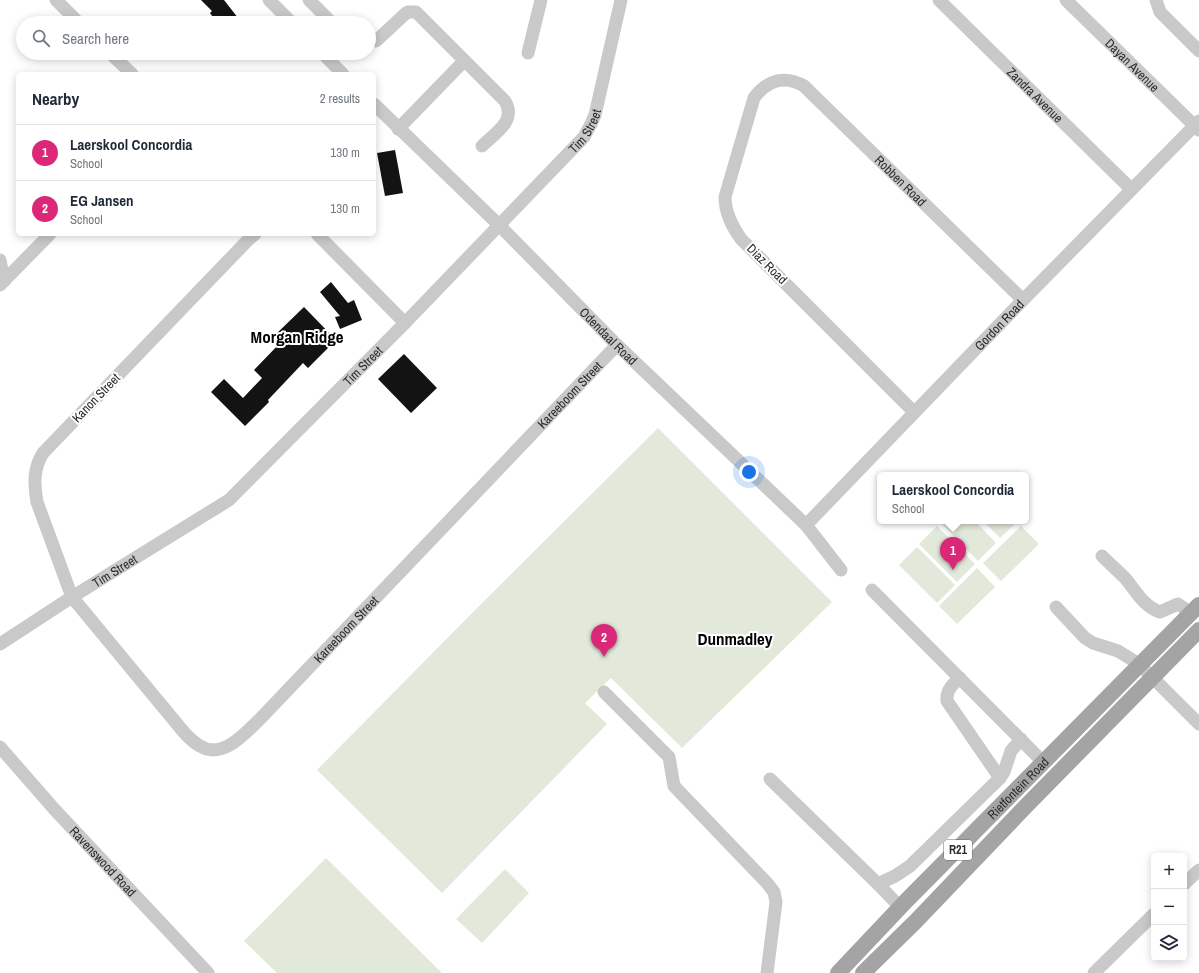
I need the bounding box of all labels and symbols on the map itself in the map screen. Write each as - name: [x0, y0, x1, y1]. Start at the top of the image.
- street label: Dayan Avenue: [1102, 35, 1163, 95]
- street label: Zandra Avenue: [1004, 63, 1067, 126]
- street label: Tim Street: [565, 107, 605, 157]
- street label: Robben Road: [871, 151, 930, 210]
- street label: Diaz Road: [743, 240, 791, 288]
- street label: Gordon Road: [971, 296, 1027, 354]
- street label: Odendaal Road: [576, 304, 641, 369]
- district label: Morgan Ridge: [251, 325, 344, 348]
- street label: Tim Street: [339, 342, 386, 389]
- street label: Kareeboom Street: [533, 358, 606, 432]
- street label: Kanon Street: [68, 370, 124, 426]
- your location: [739, 462, 759, 482]
- pin: 1: [940, 537, 966, 570]
- street label: Tim Street: [89, 550, 140, 591]
- street label: Kareeboom Street: [310, 592, 382, 666]
- pin: 2: [591, 624, 617, 657]
- district label: Dunmadley: [697, 627, 773, 650]
- street label: Rietfontein Road: [983, 753, 1052, 823]
- street label: Ravenswood Road: [66, 823, 140, 900]
- road number: R21: [944, 840, 972, 860]

